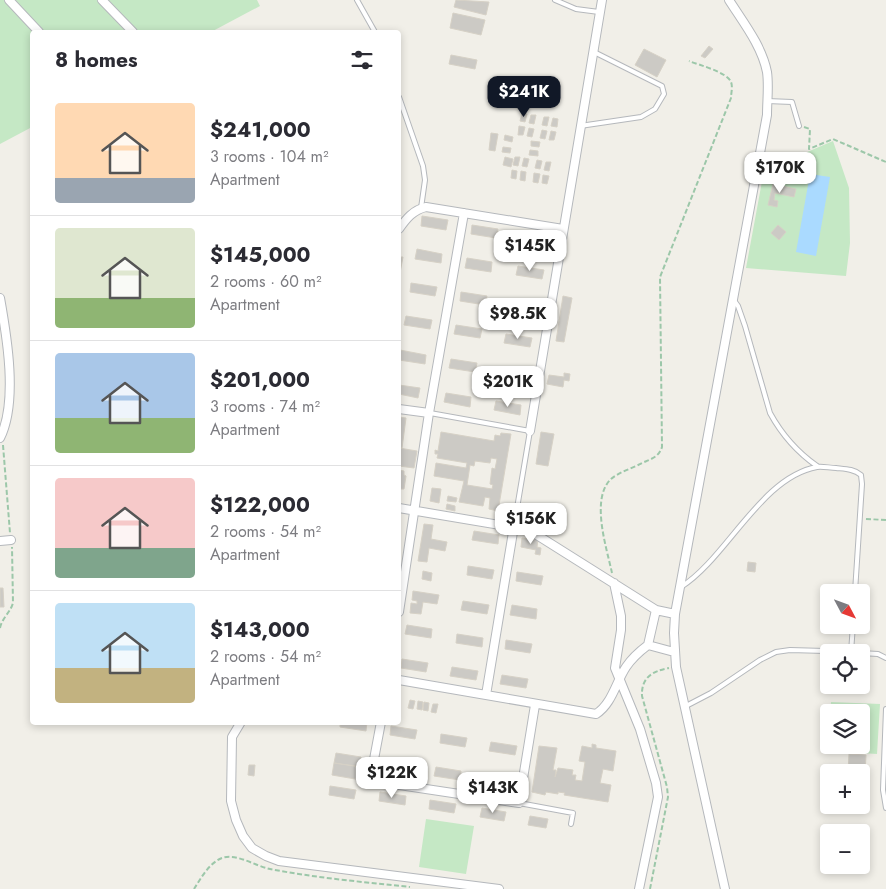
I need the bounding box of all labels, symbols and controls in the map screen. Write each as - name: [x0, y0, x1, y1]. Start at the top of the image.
- text: 8 homes: [55, 45, 138, 75]
- icon: filters: [348, 46, 376, 74]
- pin: $241K: [489, 76, 559, 118]
- text: $241K: [499, 80, 549, 103]
- text: $241,000: [210, 115, 311, 145]
- icon: home: [95, 123, 155, 183]
- text: 3 rooms · 104 m²: [210, 145, 329, 168]
- pin: $170K: [745, 152, 815, 194]
- text: $170K: [755, 156, 805, 179]
- text: Apartment: [210, 168, 280, 191]
- pin: $145K: [495, 230, 565, 272]
- text: $145K: [505, 234, 555, 257]
- text: $145,000: [210, 240, 310, 270]
- icon: home: [95, 248, 155, 308]
- text: 2 rooms · 60 m²: [210, 270, 322, 293]
- text: Apartment: [210, 293, 280, 316]
- pin: $98.5K: [477, 298, 559, 340]
- text: $98.5K: [489, 302, 547, 325]
- text: $201,000: [210, 365, 310, 395]
- pin: $201K: [473, 366, 543, 408]
- text: $201K: [483, 370, 533, 393]
- icon: home: [95, 373, 155, 433]
- text: 3 rooms · 74 m²: [210, 395, 320, 418]
- text: Apartment: [210, 418, 280, 441]
- text: $122,000: [210, 490, 310, 520]
- icon: home: [95, 498, 155, 558]
- pin: $156K: [496, 502, 566, 545]
- text: $156K: [506, 507, 556, 530]
- text: 2 rooms · 54 m²: [210, 520, 321, 543]
- text: Apartment: [210, 543, 280, 566]
- north arrow: [820, 584, 870, 634]
- map controls: [820, 584, 870, 874]
- text: $143,000: [210, 615, 310, 645]
- icon: home: [95, 623, 155, 683]
- button: locate: [820, 644, 870, 694]
- text: 2 rooms · 54 m²: [210, 645, 321, 668]
- text: Apartment: [210, 668, 280, 691]
- button: layers: [820, 704, 870, 754]
- pin: $122K: [357, 756, 427, 799]
- text: $122K: [367, 761, 417, 784]
- button: +: [820, 764, 870, 814]
- pin: $143K: [458, 772, 528, 814]
- text: $143K: [468, 776, 518, 799]
- button: −: [820, 824, 870, 874]

